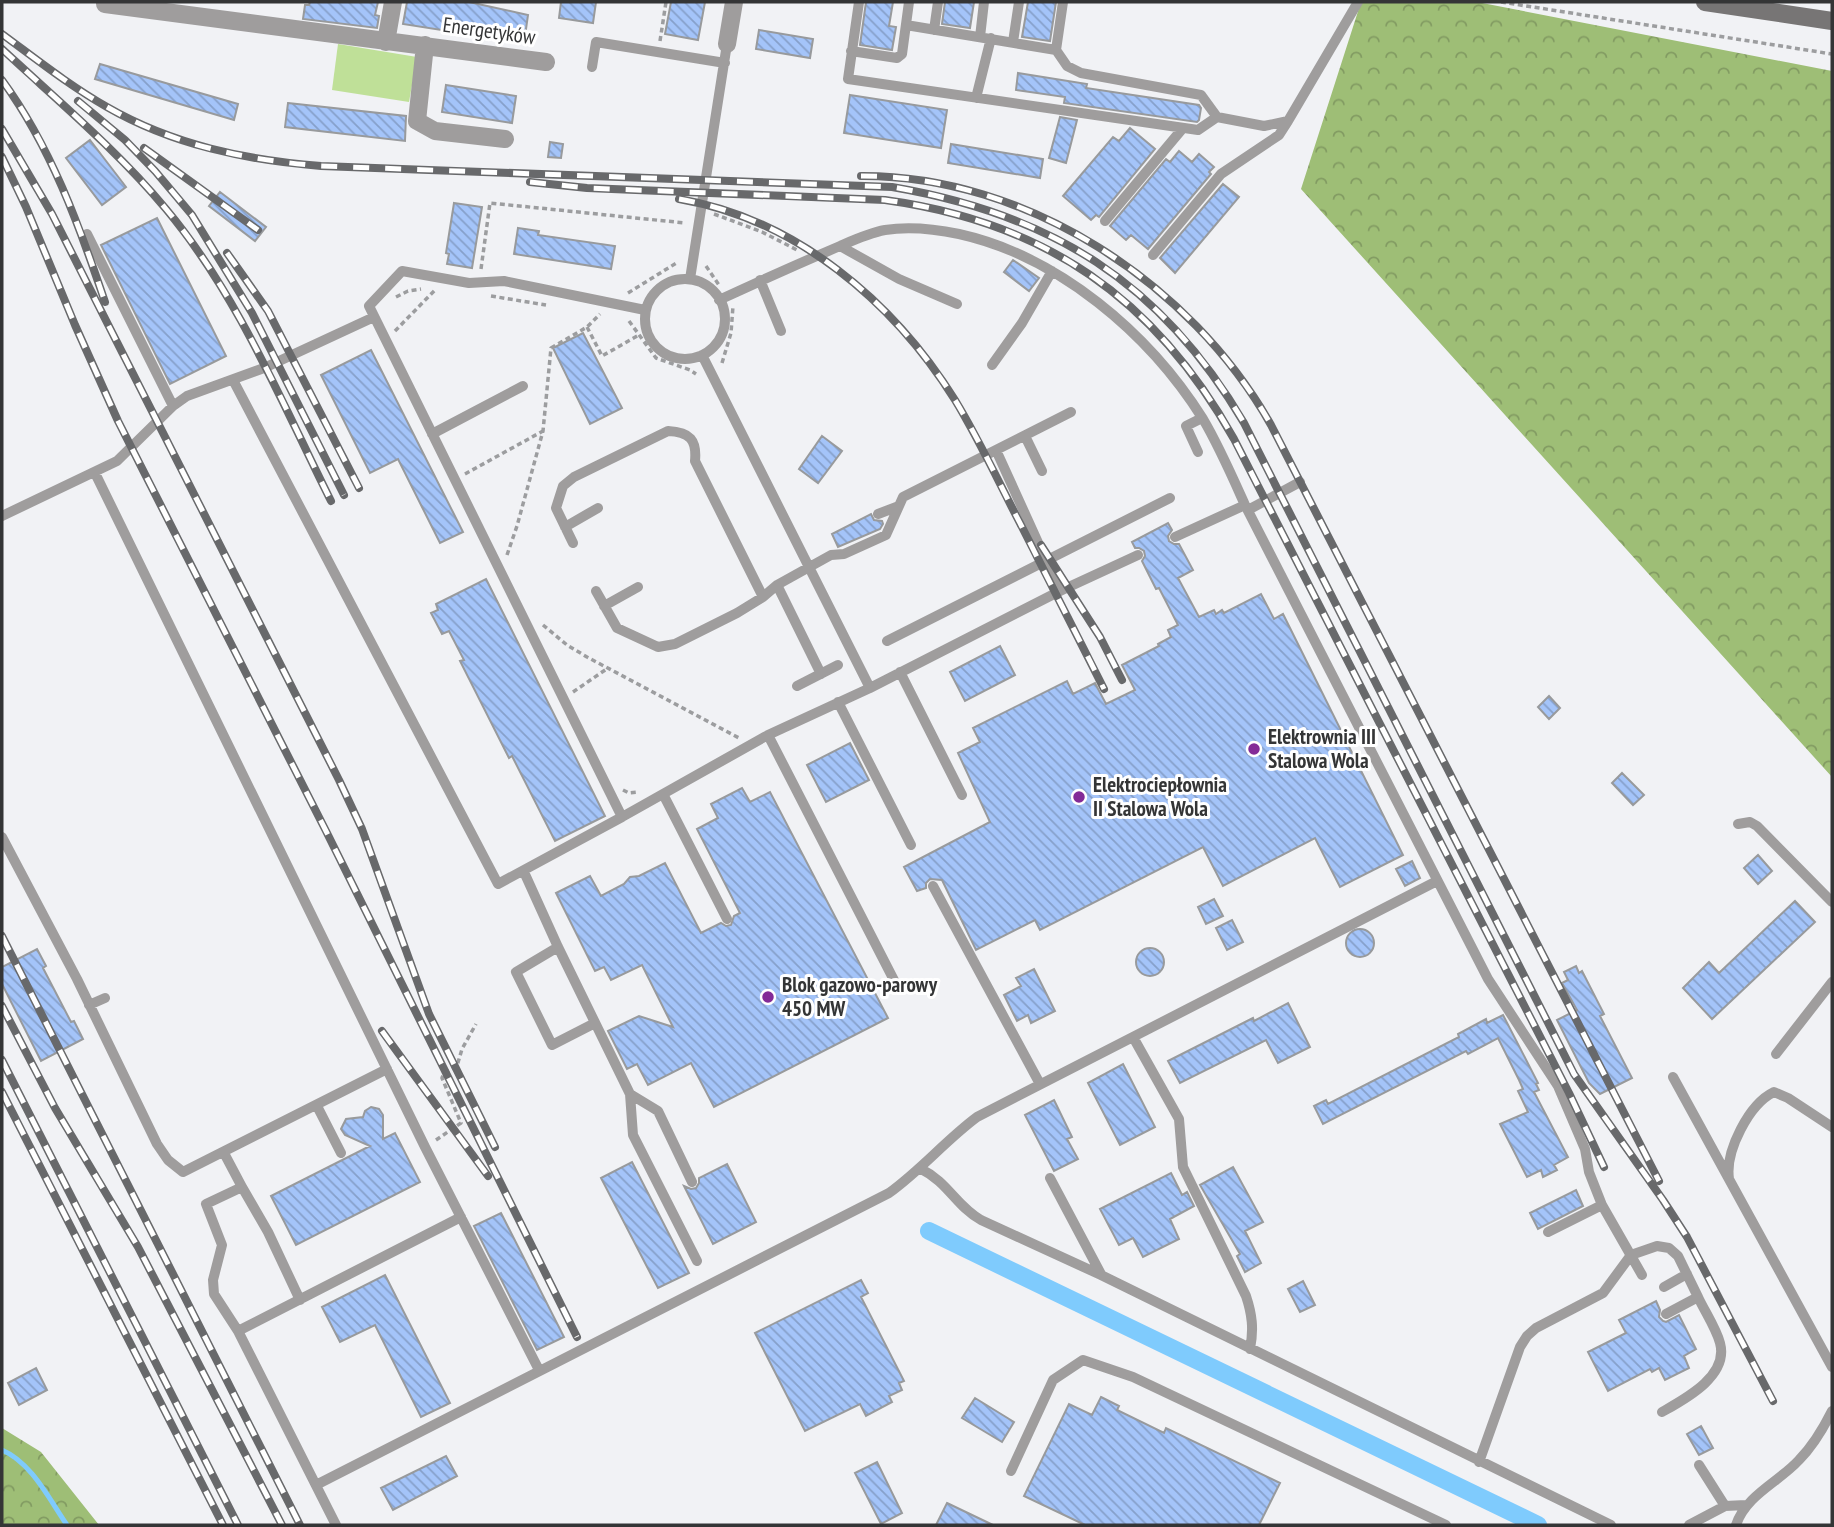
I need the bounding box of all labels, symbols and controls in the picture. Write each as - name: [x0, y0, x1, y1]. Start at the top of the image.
- street label: Energetyków: [441, 11, 538, 50]
- place label: Elektrownia III Stalowa Wola: [1268, 723, 1376, 774]
- marker: Elektrownia III Stalowa Wola: [1246, 741, 1262, 757]
- place label: Elektrociepłownia II Stalowa Wola: [1093, 771, 1227, 822]
- marker: Elektrociepłownia II Stalowa Wola: [1071, 789, 1087, 805]
- place label: Blok gazowo-parowy 450 MW: [782, 971, 938, 1022]
- marker: Blok gazowo-parowy 450 MW: [760, 989, 776, 1005]

